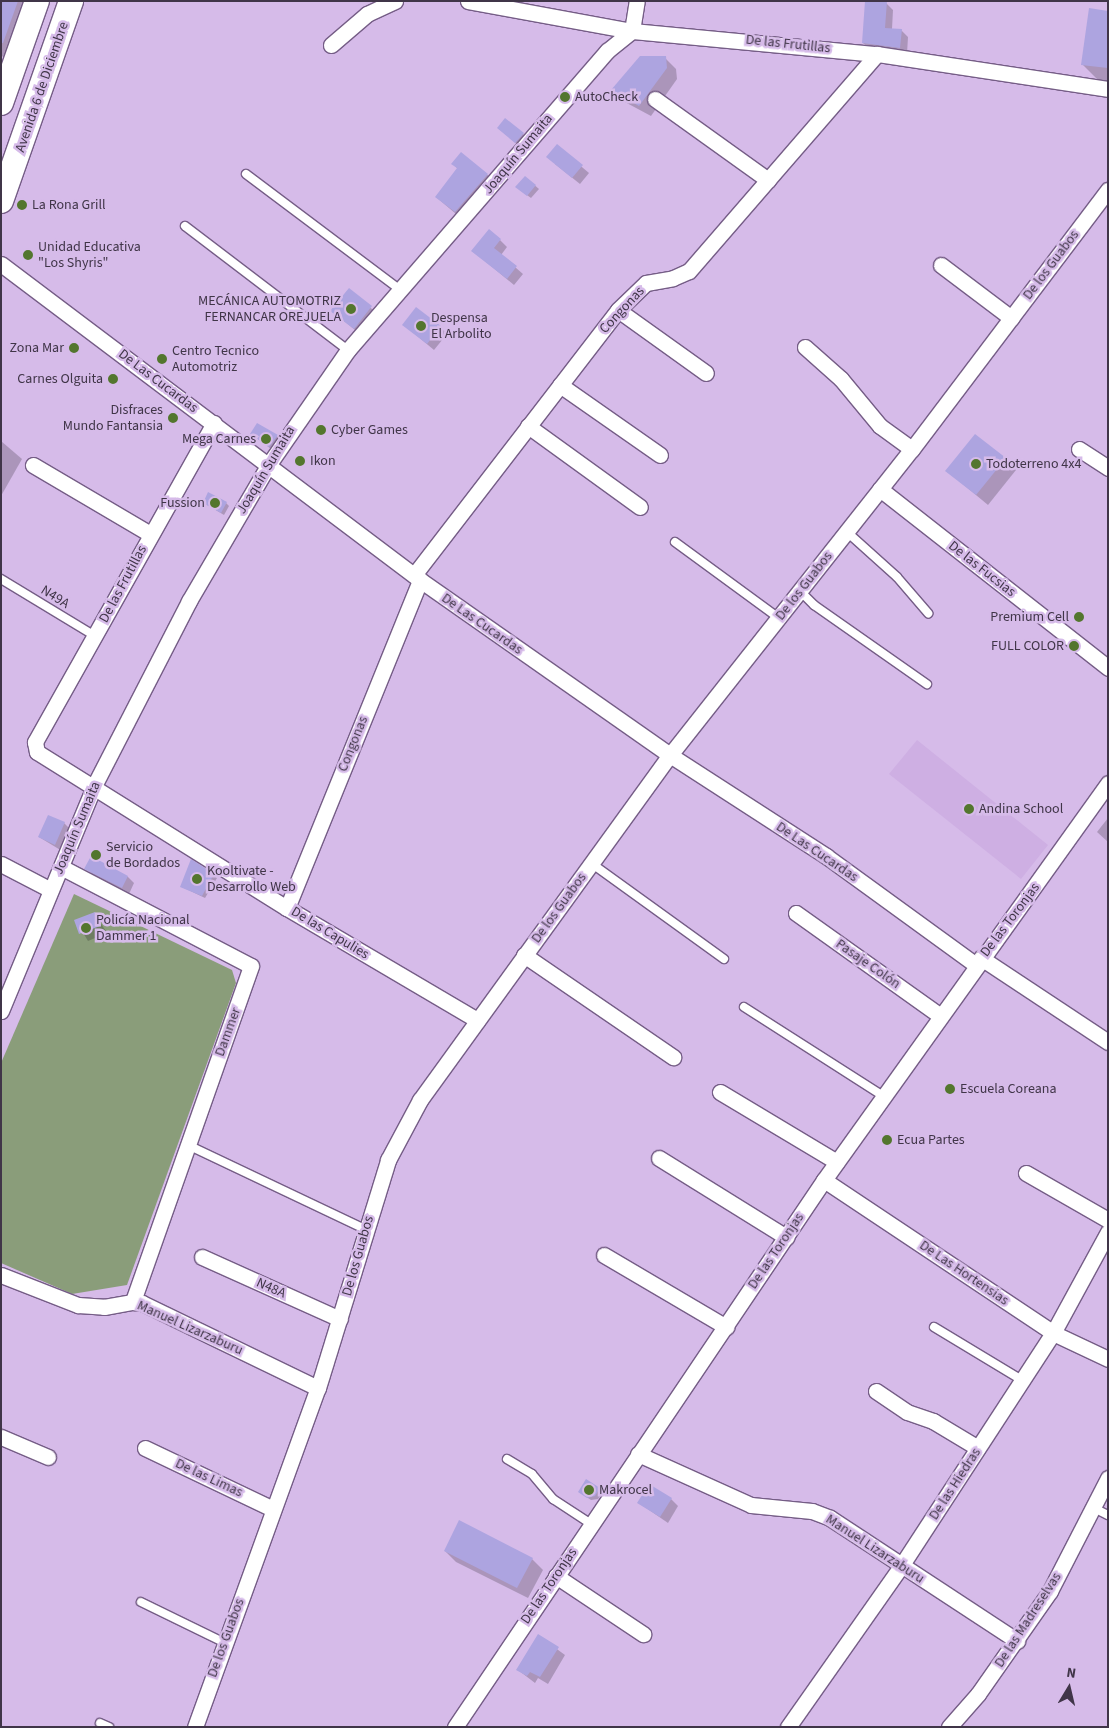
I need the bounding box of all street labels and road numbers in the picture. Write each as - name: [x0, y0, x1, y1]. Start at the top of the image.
- street label: Avenida 6 de Diciembre: [12, 20, 72, 154]
- street label: De las Frutillas: [745, 31, 831, 57]
- street label: Joaquín Sumaita: [480, 111, 556, 197]
- street label: De los Guabos: [1019, 227, 1083, 303]
- street label: Congonas: [596, 283, 648, 337]
- street label: De Las Cucardas: [115, 346, 201, 416]
- street label: Joaquín Sumaita: [233, 423, 299, 517]
- street label: De las Fucsias: [945, 538, 1019, 600]
- street label: De las Frutillas: [96, 543, 150, 625]
- street label: De los Guabos: [772, 548, 836, 624]
- street label: N49A: [38, 582, 72, 612]
- street label: De Las Cucardas: [438, 590, 526, 658]
- street label: Congonas: [334, 714, 372, 774]
- street label: Joaquín Sumaita: [50, 779, 104, 877]
- street label: De Las Cucardas: [773, 818, 861, 886]
- street label: De los Guabos: [528, 870, 590, 946]
- street label: De las Toronjas: [977, 880, 1043, 960]
- street label: De las Capulies: [288, 903, 372, 963]
- street label: Pasaje Colón: [833, 936, 903, 992]
- street label: Dammer: [211, 1005, 245, 1059]
- street label: De las Toronjas: [744, 1210, 808, 1292]
- street label: De los Guabos: [339, 1214, 377, 1298]
- street label: De Las Hortensias: [916, 1237, 1012, 1309]
- street label: N48A: [254, 1274, 288, 1302]
- street label: Manuel Lizarzaburu: [134, 1297, 246, 1359]
- street label: De las Hiedras: [926, 1445, 984, 1523]
- street label: De las Limas: [173, 1455, 245, 1501]
- street label: Manuel Lizarzaburu: [823, 1511, 927, 1587]
- street label: De las Toronjas: [517, 1545, 581, 1627]
- street label: De las Madreselvas: [991, 1569, 1065, 1671]
- street label: De los Guabos: [204, 1596, 248, 1680]

